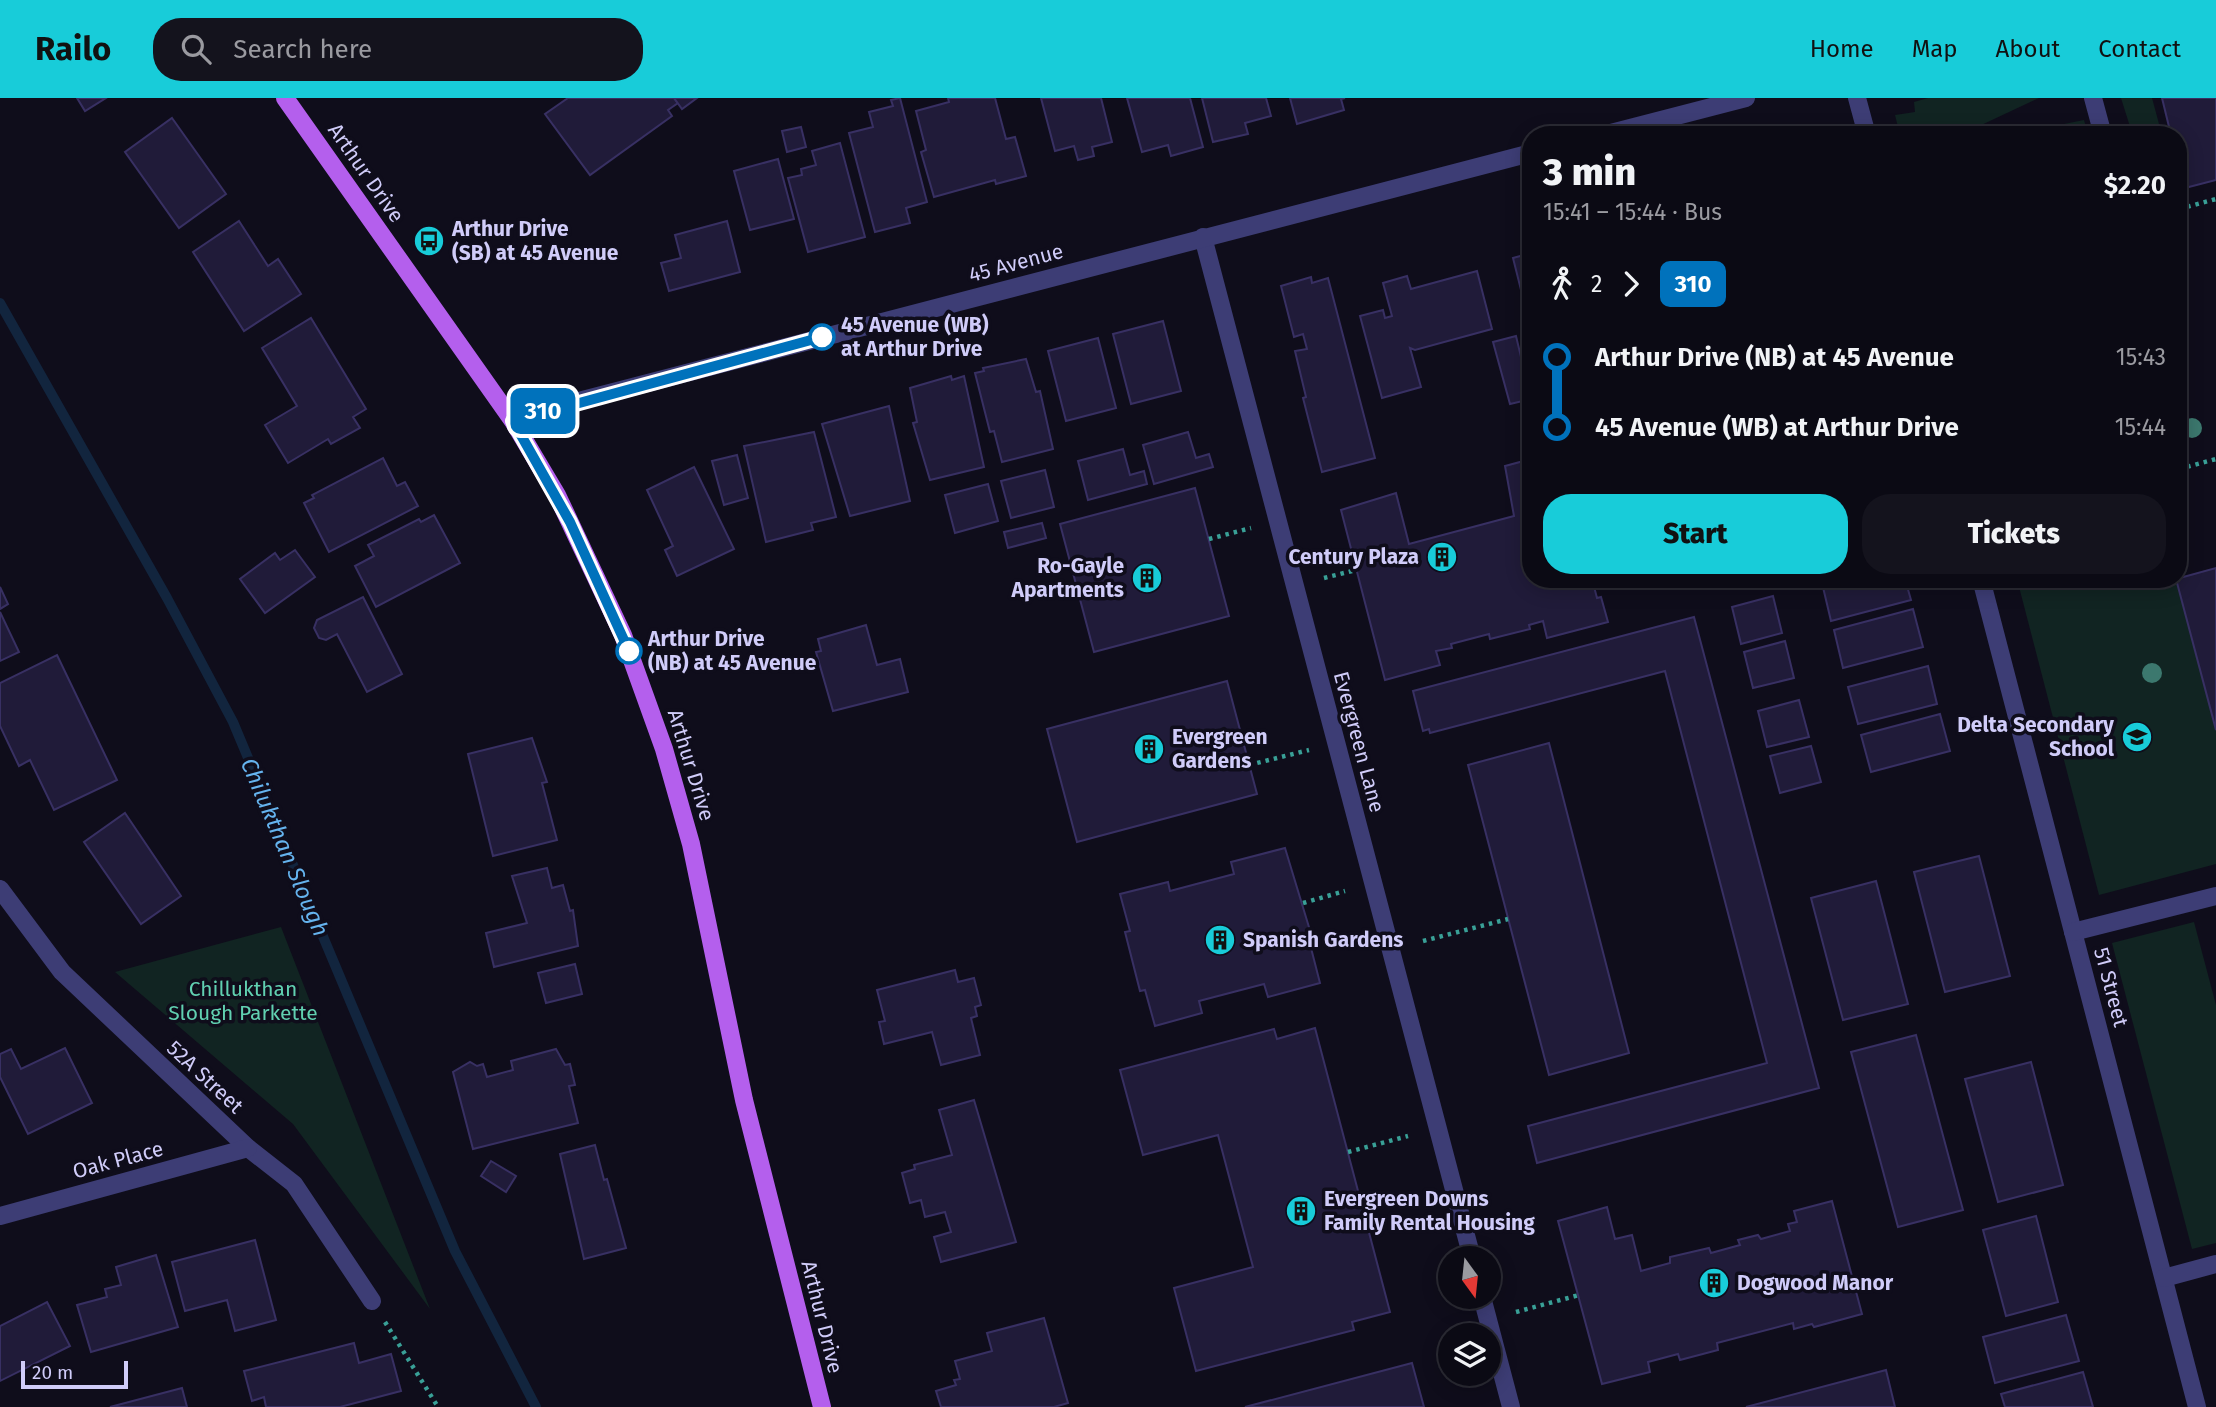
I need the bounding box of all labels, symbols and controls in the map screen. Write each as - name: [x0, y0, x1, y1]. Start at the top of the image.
- search box: [153, 18, 643, 81]
- text: Railo: [35, 29, 111, 69]
- icon: search: [177, 30, 215, 68]
- text: Search here: [233, 34, 372, 65]
- text: Home: [1810, 35, 1874, 63]
- text: Map: [1912, 35, 1958, 63]
- text: About: [1996, 35, 2060, 63]
- text: Contact: [2098, 35, 2181, 63]
- street label: Arthur Drive: [322, 118, 410, 228]
- text: 3 min: [1543, 149, 1636, 195]
- text: $2.20: [2104, 170, 2166, 201]
- text: 15:41 – 15:44 · Bus: [1543, 198, 1722, 226]
- place label: Arthur Drive (SB) at 45 Avenue: [451, 216, 619, 266]
- bus stop icon: Arthur Drive (SB) at 45 Avenue: [412, 224, 446, 258]
- street label: 45 Avenue: [966, 238, 1066, 288]
- icon: walk: [1543, 265, 1581, 303]
- icon: forward: [1612, 265, 1650, 303]
- text: 2: [1591, 270, 1602, 298]
- text: 310: [1674, 270, 1712, 298]
- place label: 45 Avenue (WB) at Arthur Drive: [841, 312, 989, 362]
- marker: 45 Avenue (WB) at Arthur Drive: [809, 324, 835, 350]
- text: Arthur Drive (NB) at 45 Avenue: [1595, 342, 1954, 373]
- text: 15:43: [2116, 343, 2166, 371]
- line badge: 310: [503, 388, 583, 434]
- text: 310: [524, 397, 562, 425]
- text: 45 Avenue (WB) at Arthur Drive: [1595, 412, 1959, 443]
- text: 15:44: [2115, 413, 2166, 441]
- button: Start: [1543, 494, 1848, 574]
- button: Tickets: [1862, 494, 2166, 574]
- building icon: Century Plaza: [1425, 540, 1459, 574]
- place label: Century Plaza: [1288, 544, 1419, 570]
- place label: Ro-Gayle Apartments: [1011, 553, 1124, 603]
- building icon: Ro-Gayle Apartments: [1130, 561, 1164, 595]
- place label: Arthur Drive (NB) at 45 Avenue: [647, 626, 817, 676]
- marker: Arthur Drive (NB) at 45 Avenue: [616, 638, 642, 664]
- street label: Evergreen Lane: [1328, 669, 1390, 815]
- street label: Arthur Drive: [662, 706, 720, 824]
- place label: Delta Secondary School: [1957, 712, 2115, 762]
- school or university icon: Delta Secondary School: [2120, 720, 2154, 754]
- place label: Evergreen Gardens: [1172, 724, 1268, 774]
- building icon: Evergreen Gardens: [1132, 732, 1166, 766]
- water label: Chilukthan Slough: [235, 754, 335, 940]
- building icon: Spanish Gardens: [1203, 923, 1237, 957]
- place label: Spanish Gardens: [1243, 927, 1403, 953]
- street label: 51 Street: [2088, 944, 2134, 1030]
- park label: Chillukthan Slough Parkette: [168, 976, 318, 1026]
- street label: 52A Street: [161, 1035, 249, 1119]
- street label: Oak Place: [70, 1135, 166, 1185]
- place label: Evergreen Downs Family Rental Housing: [1324, 1186, 1535, 1236]
- building icon: Evergreen Downs Family Rental Housing: [1284, 1194, 1318, 1228]
- north arrow: [1438, 1246, 1502, 1309]
- map controls: [1438, 1246, 1501, 1386]
- street label: Arthur Drive: [795, 1258, 849, 1376]
- building icon: Dogwood Manor: [1697, 1266, 1731, 1300]
- place label: Dogwood Manor: [1737, 1270, 1894, 1296]
- button: layers: [1438, 1323, 1501, 1386]
- scale bar: [21, 1358, 128, 1390]
- text: 20 m: [32, 1361, 73, 1384]

